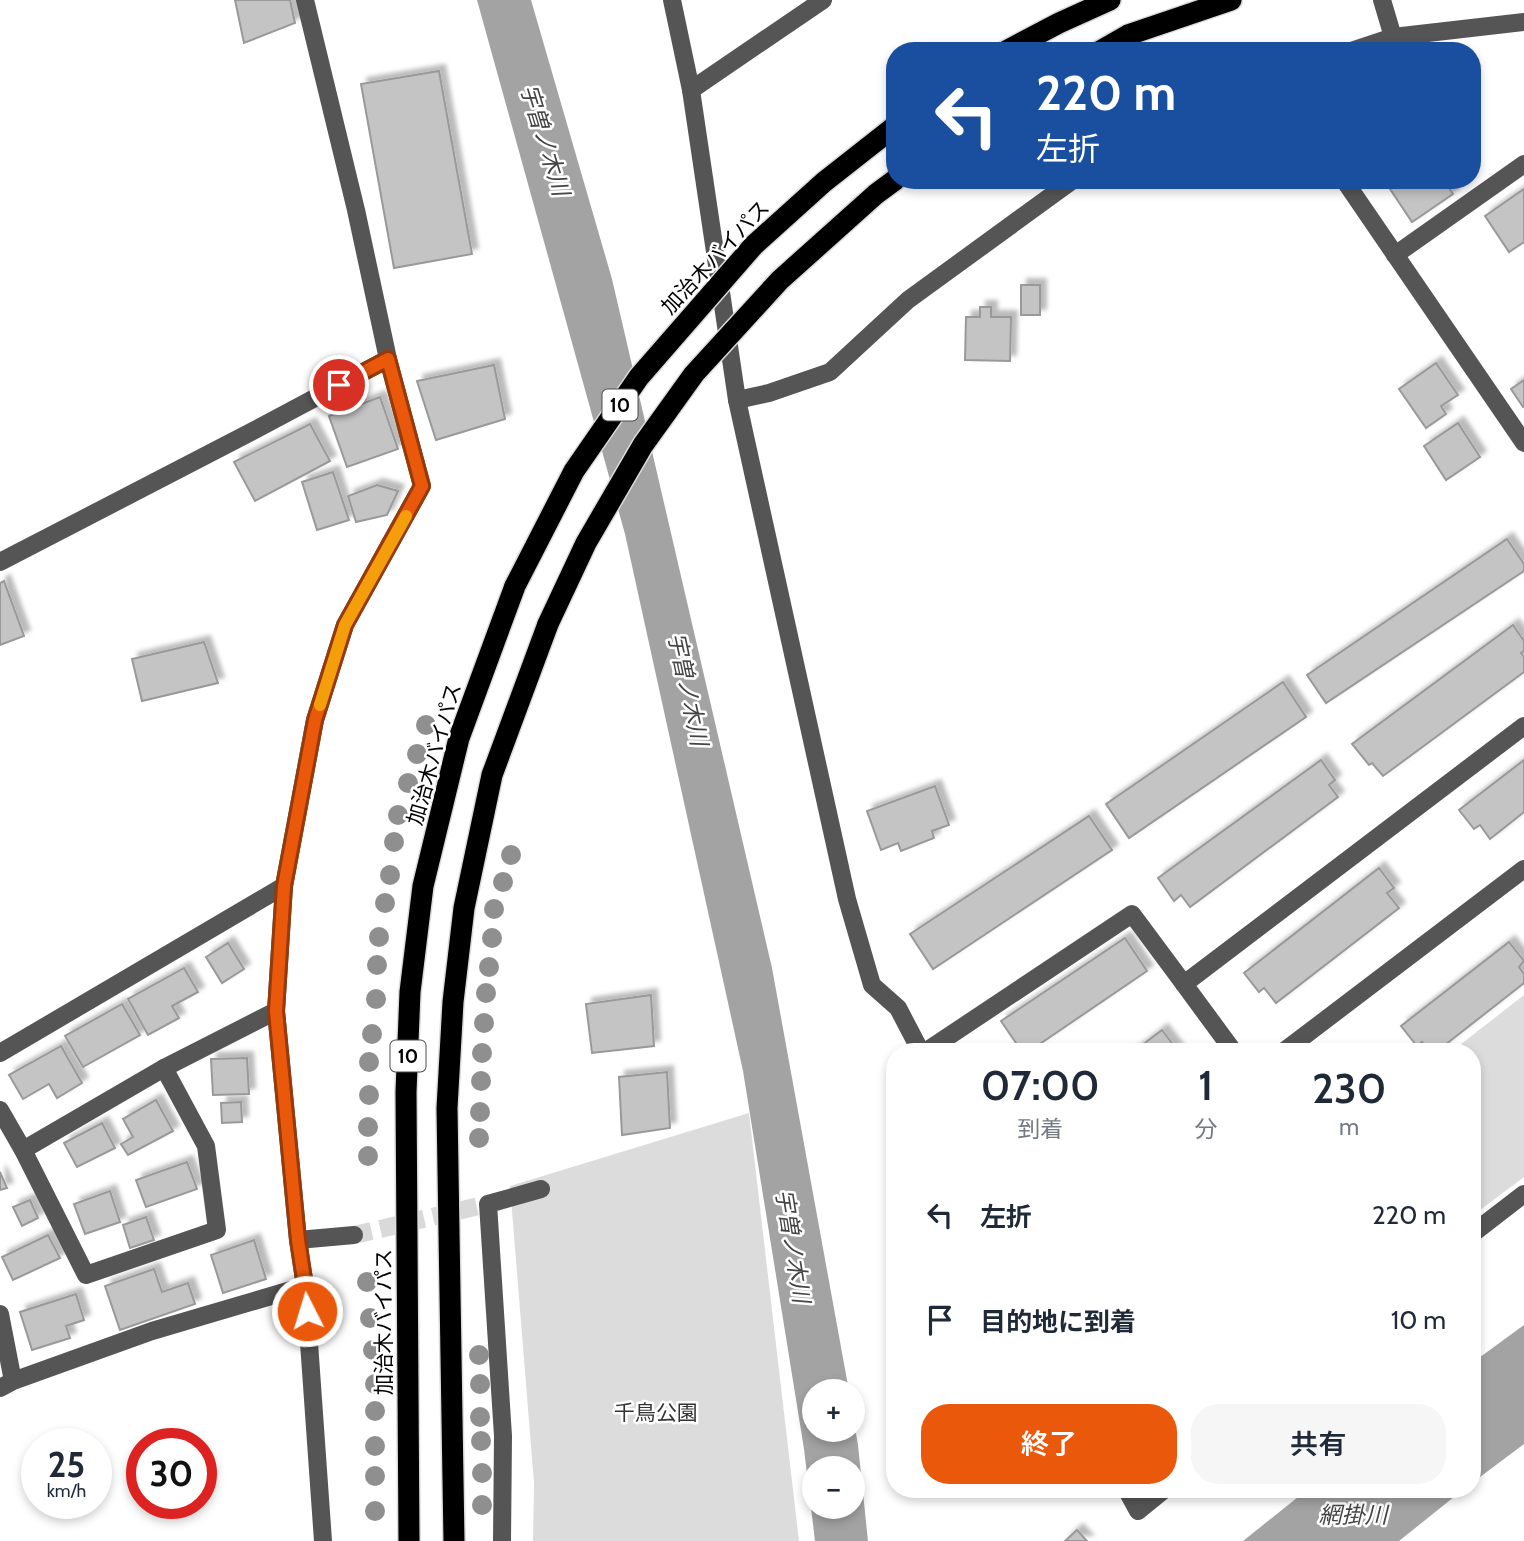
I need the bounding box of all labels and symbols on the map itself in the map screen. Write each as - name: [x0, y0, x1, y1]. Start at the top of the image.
- water label: 宇曽ノ木川: [515, 81, 576, 202]
- street label: 加治木バイパス: [656, 195, 774, 319]
- pin: [309, 355, 369, 415]
- road number: 10: [602, 390, 638, 420]
- water label: 宇曽ノ木川: [662, 630, 714, 751]
- street label: 加治木バイパス: [402, 680, 466, 828]
- road number: 10: [390, 1040, 426, 1072]
- water label: 宇曽ノ木川: [770, 1187, 816, 1308]
- street label: 加治木バイパス: [371, 1249, 396, 1395]
- position arrow: [270, 1274, 344, 1348]
- park label: 千鳥公園: [614, 1400, 698, 1425]
- speed limit sign: 30: [126, 1428, 217, 1519]
- water label: 網掛川: [1319, 1501, 1391, 1529]

